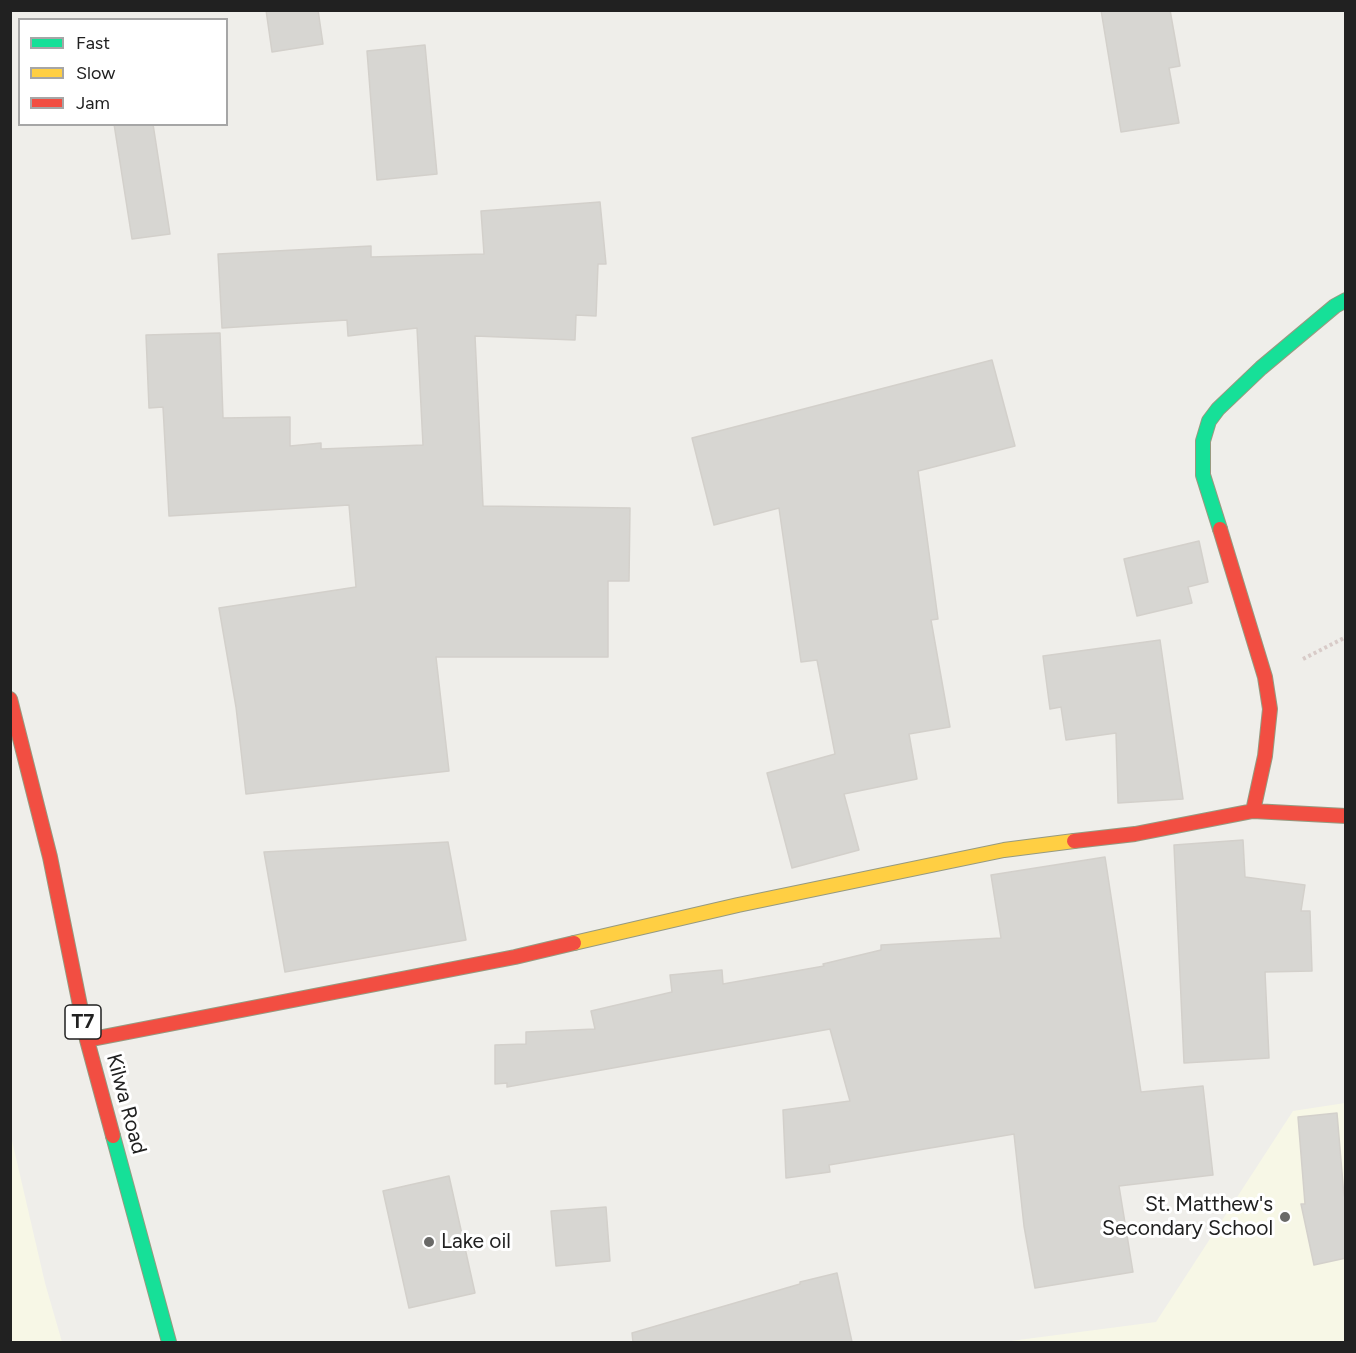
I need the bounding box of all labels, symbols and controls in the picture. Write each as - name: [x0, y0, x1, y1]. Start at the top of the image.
- legend: [18, 18, 228, 126]
- text: Fast: [76, 32, 110, 54]
- text: Slow: [76, 62, 115, 84]
- text: Jam: [76, 92, 110, 114]
- road number: T7: [65, 1005, 101, 1039]
- street label: Kilwa Road: [101, 1051, 151, 1157]
- place label: St. Matthew's Secondary School: [1102, 1192, 1273, 1242]
- marker: St. Matthew's Secondary School: [1278, 1210, 1292, 1224]
- place label: Lake oil: [441, 1229, 511, 1255]
- marker: Lake oil: [422, 1235, 436, 1249]

